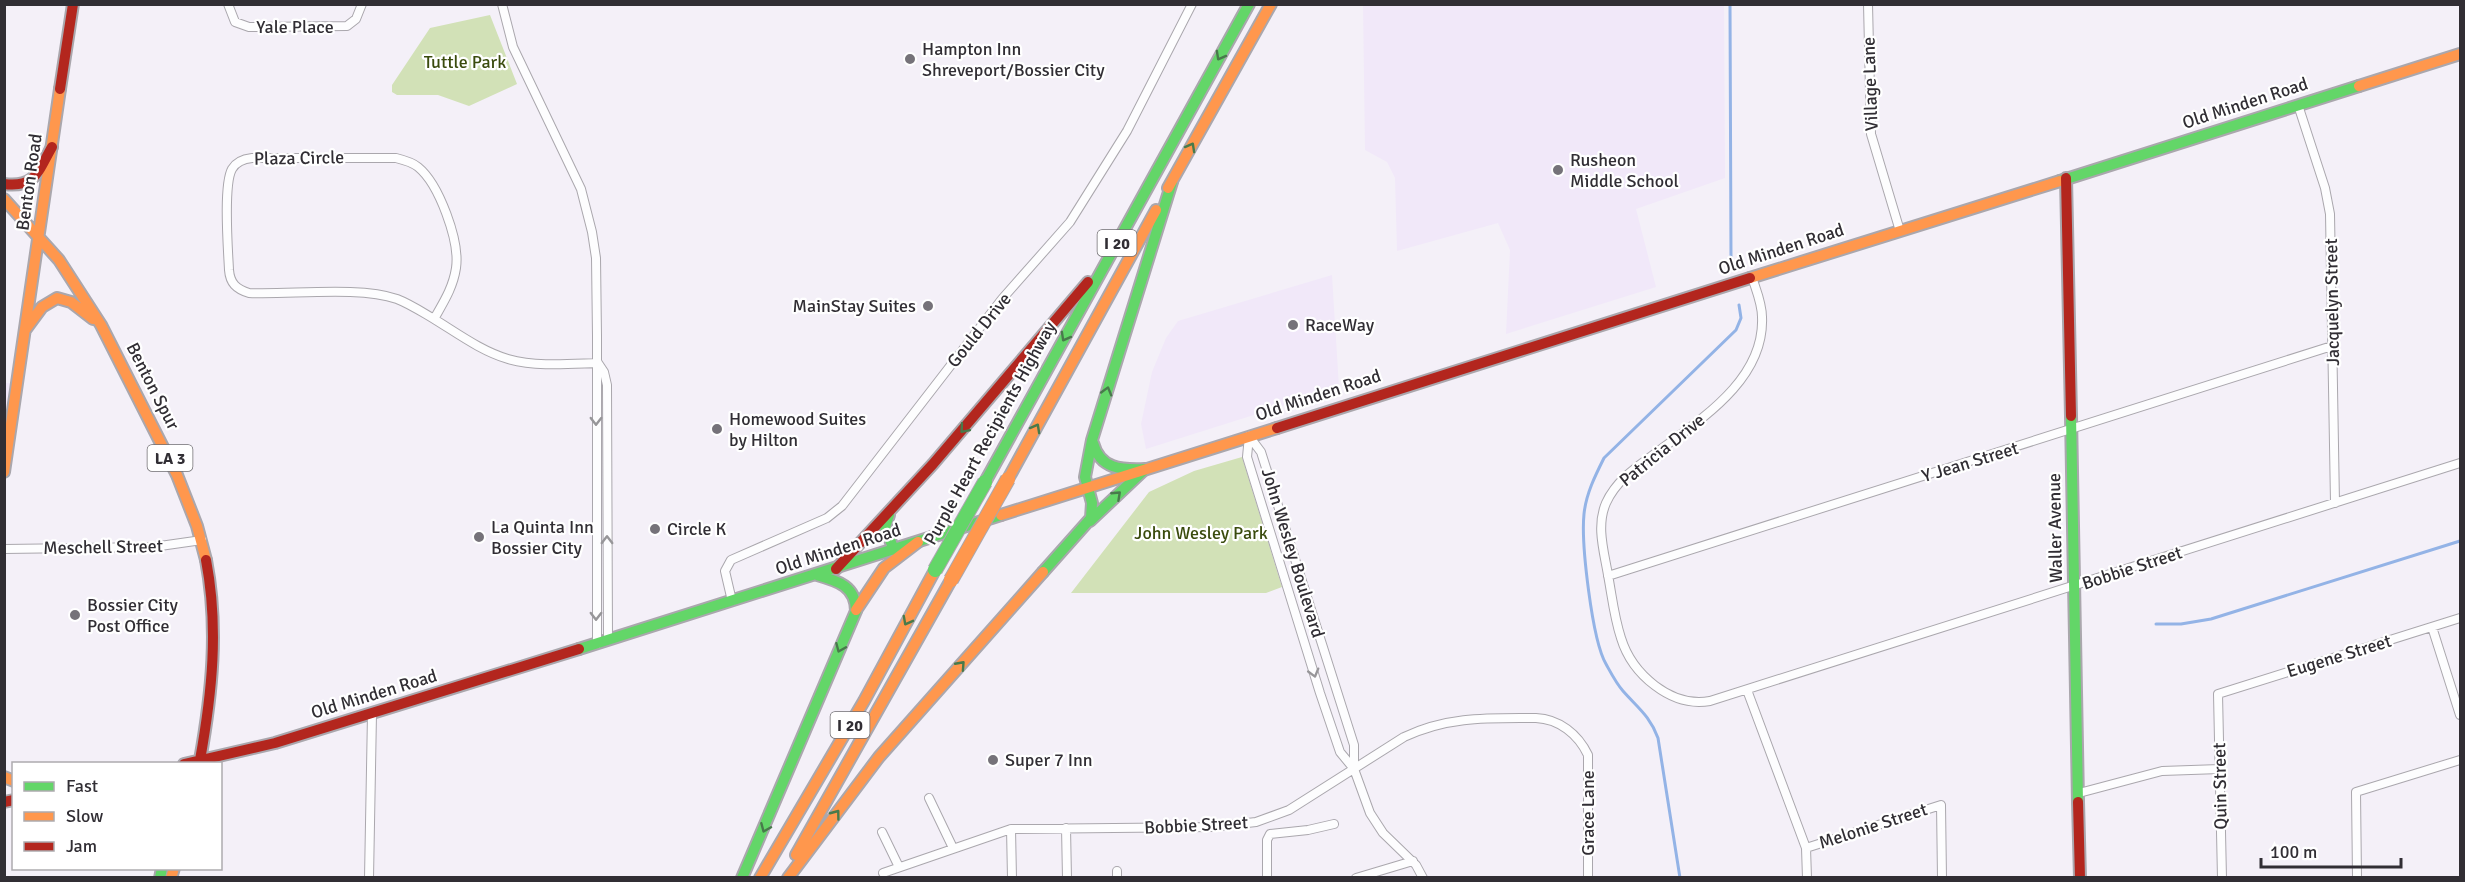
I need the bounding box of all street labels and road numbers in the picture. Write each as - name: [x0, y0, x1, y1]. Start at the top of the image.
- street label: Yale Place: [256, 16, 334, 38]
- street label: Village Lane: [1857, 36, 1883, 132]
- street label: Old Minden Road: [2179, 72, 2311, 134]
- street label: Benton Road: [11, 132, 47, 232]
- street label: Plaza Circle: [254, 146, 344, 170]
- street label: Old Minden Road: [1715, 218, 1847, 280]
- road number: I 20: [1098, 230, 1136, 256]
- street label: Jacquelyn Street: [2320, 238, 2344, 366]
- street label: Gould Drive: [942, 288, 1016, 372]
- street label: Purple Heart Recipients Highway: [919, 317, 1061, 549]
- street label: Benton Spur: [122, 339, 185, 434]
- street label: Old Minden Road: [1252, 364, 1384, 426]
- street label: Patricia Drive: [1615, 409, 1709, 491]
- street label: Y Jean Street: [1919, 437, 2021, 487]
- road number: LA 3: [148, 445, 192, 471]
- street label: John Wesley Boulevard: [1257, 466, 1329, 640]
- street label: Waller Avenue: [2043, 473, 2067, 583]
- street label: Old Minden Road: [772, 518, 904, 580]
- street label: Meschell Street: [43, 535, 163, 559]
- street label: Bobbie Street: [2079, 541, 2185, 595]
- street label: Eugene Street: [2284, 630, 2394, 682]
- street label: Old Minden Road: [308, 664, 440, 724]
- road number: I 20: [830, 712, 870, 738]
- street label: Quin Street: [2208, 742, 2232, 830]
- street label: Grace Lane: [1577, 770, 1599, 856]
- street label: Melonie Street: [1816, 798, 1930, 854]
- street label: Bobbie Street: [1143, 811, 1249, 839]

